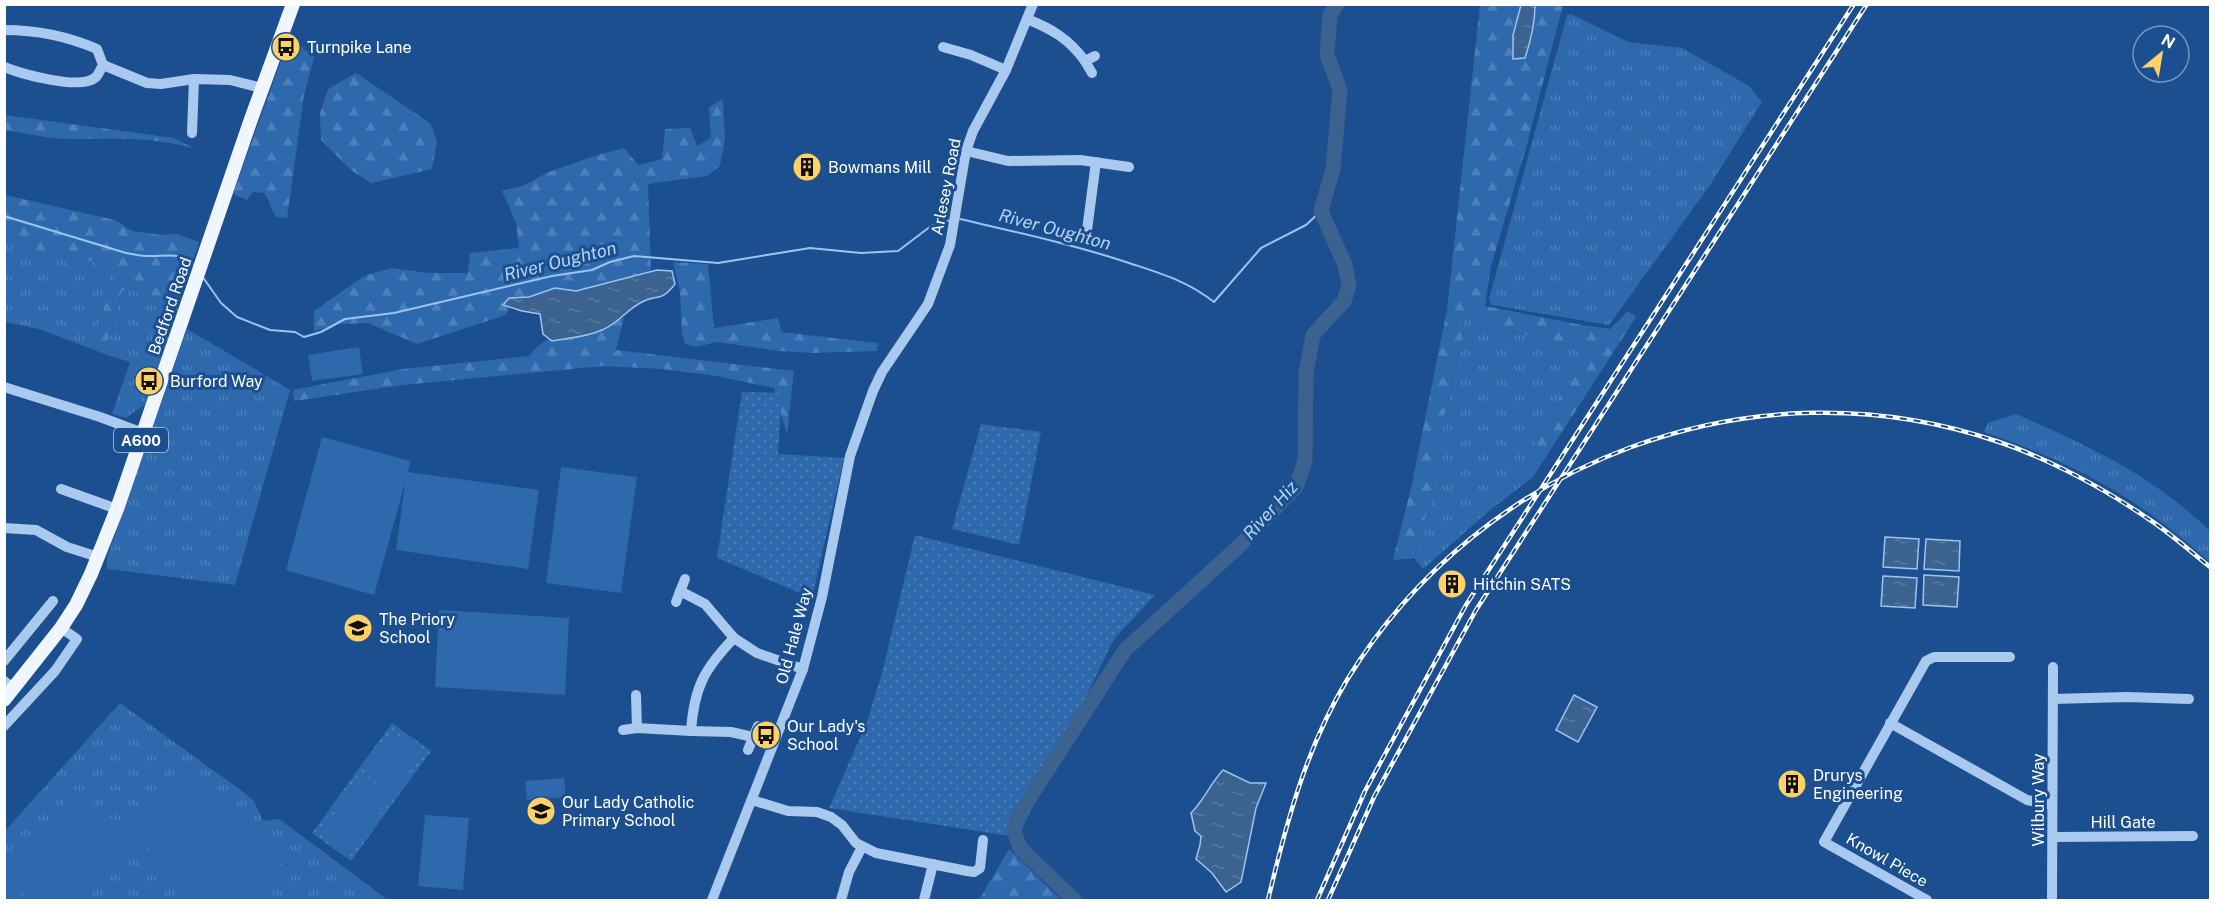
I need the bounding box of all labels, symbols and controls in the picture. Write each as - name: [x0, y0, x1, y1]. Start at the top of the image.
- north arrow: [2131, 24, 2191, 84]
- text: N: [2158, 30, 2178, 53]
- bus stop icon: Turnpike Lane: [270, 31, 302, 63]
- place label: Turnpike Lane: [307, 38, 412, 57]
- street label: Arlesey Road: [927, 137, 965, 237]
- building icon: Bowmans Mill: [791, 151, 823, 183]
- place label: Bowmans Mill: [828, 158, 932, 177]
- water label: River Oughton: [997, 204, 1113, 254]
- water label: River Oughton: [502, 237, 618, 285]
- street label: Bedford Road: [144, 255, 196, 357]
- bus stop icon: Burford Way: [133, 365, 165, 397]
- place label: Burford Way: [170, 372, 263, 391]
- road number: A600: [114, 428, 168, 452]
- water label: River Hiz: [1238, 476, 1302, 544]
- building icon: Hitchin SATS: [1436, 568, 1468, 600]
- place label: Hitchin SATS: [1473, 575, 1571, 594]
- street label: Old Hale Way: [772, 585, 816, 686]
- place label: The Priory School: [379, 610, 455, 647]
- school or university icon: The Priory School: [342, 612, 374, 644]
- place label: Our Lady's School: [787, 717, 865, 754]
- bus stop icon: Our Lady's School: [750, 719, 782, 751]
- street label: Wilbury Way: [2029, 753, 2048, 847]
- place label: Drurys Engineering: [1813, 766, 1903, 803]
- building icon: Drurys Engineering: [1776, 768, 1808, 800]
- place label: Our Lady Catholic Primary School: [562, 793, 694, 830]
- school or university icon: Our Lady Catholic Primary School: [525, 795, 557, 827]
- street label: Hill Gate: [2091, 813, 2155, 832]
- street label: Knowl Piece: [1843, 829, 1931, 891]

